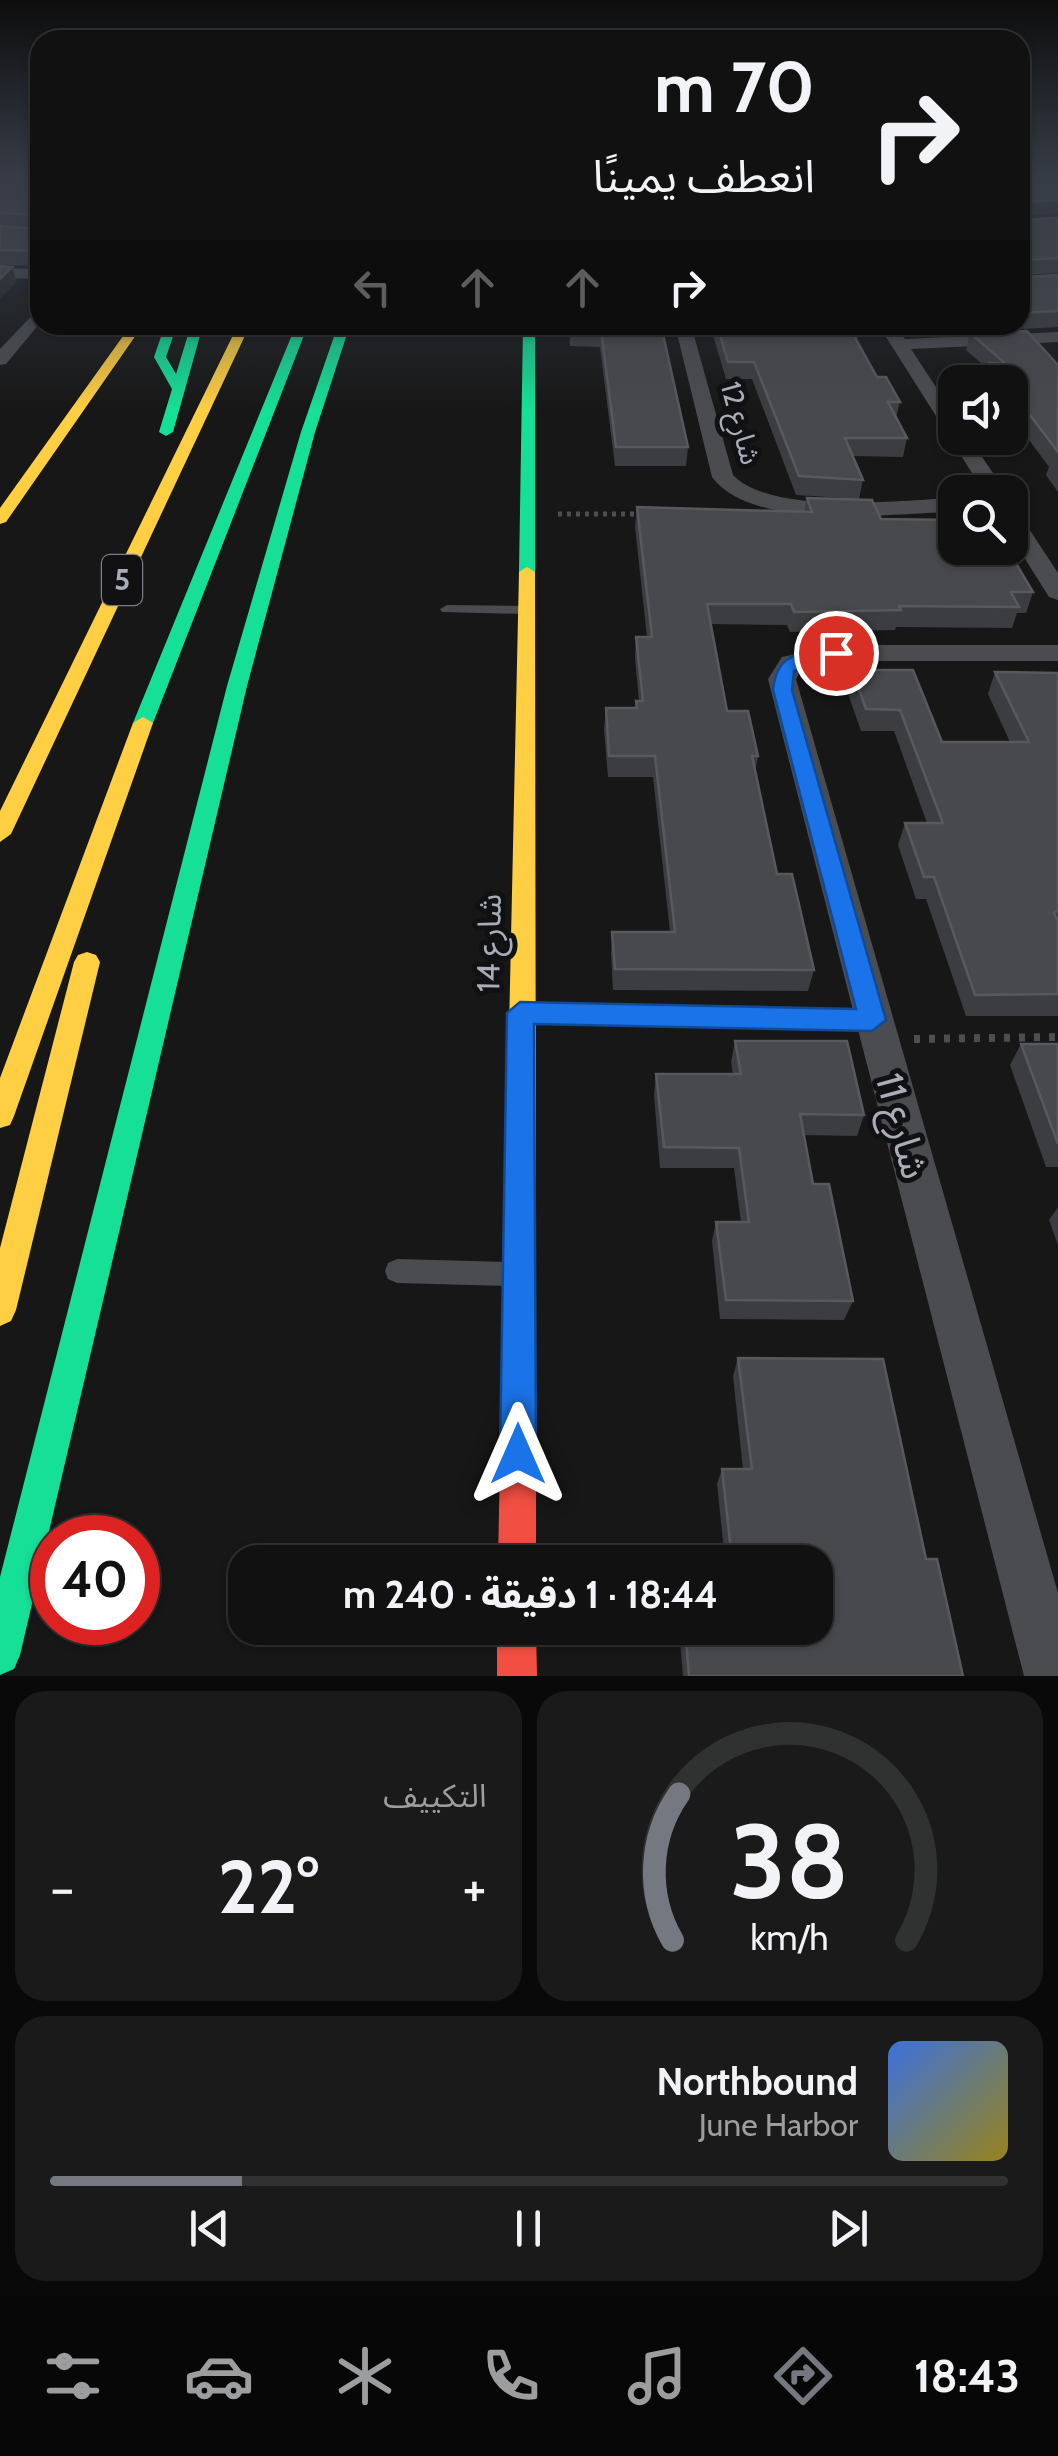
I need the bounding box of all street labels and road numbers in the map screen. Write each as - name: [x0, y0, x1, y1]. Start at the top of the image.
- street label: شارع 12: [710, 378, 768, 469]
- road number: 5: [102, 555, 142, 605]
- street label: شارع 14: [468, 893, 514, 993]
- street label: شارع 11: [861, 1068, 939, 1185]

